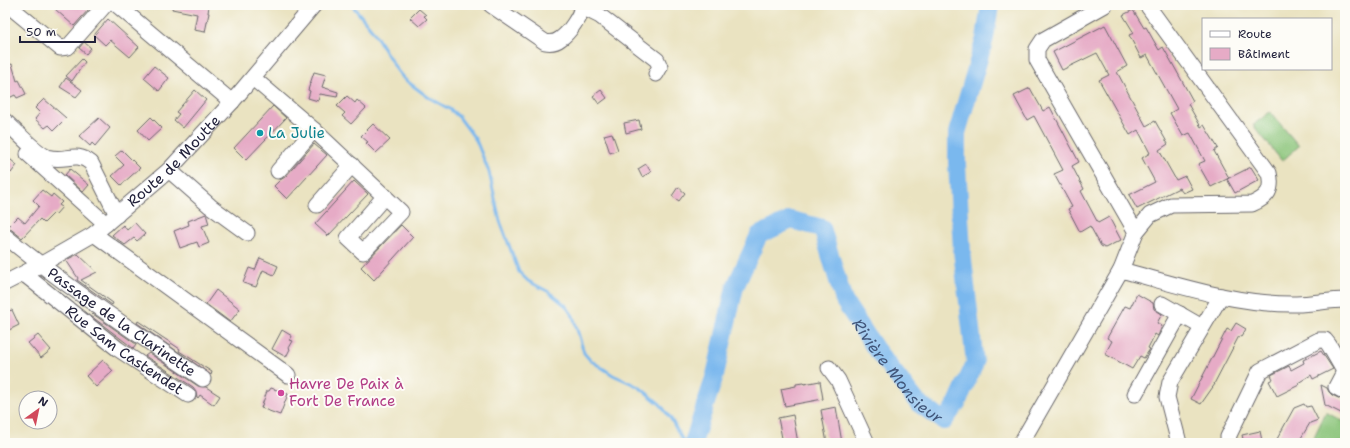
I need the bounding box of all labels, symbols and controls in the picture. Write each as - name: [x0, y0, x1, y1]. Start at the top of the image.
- scale bar: [20, 18, 95, 44]
- legend: [1202, 18, 1332, 70]
- text: 50 m: [26, 24, 56, 40]
- text: Route: [1238, 26, 1272, 42]
- text: Bâtiment: [1238, 46, 1290, 62]
- street label: Route de Moutte: [123, 111, 225, 211]
- place label: La Julie: [268, 123, 325, 143]
- marker: La Julie: [255, 128, 265, 138]
- street label: Passage de la Clarinette: [43, 263, 200, 381]
- street label: Rue Sam Castendet: [61, 301, 187, 399]
- water label: Rivière Monsieur: [847, 314, 947, 428]
- place label: Havre De Paix à Fort De France: [289, 374, 404, 411]
- marker: Havre De Paix à Fort De France: [276, 388, 286, 398]
- north arrow: [18, 390, 58, 430]
- text: N: [35, 393, 51, 411]

